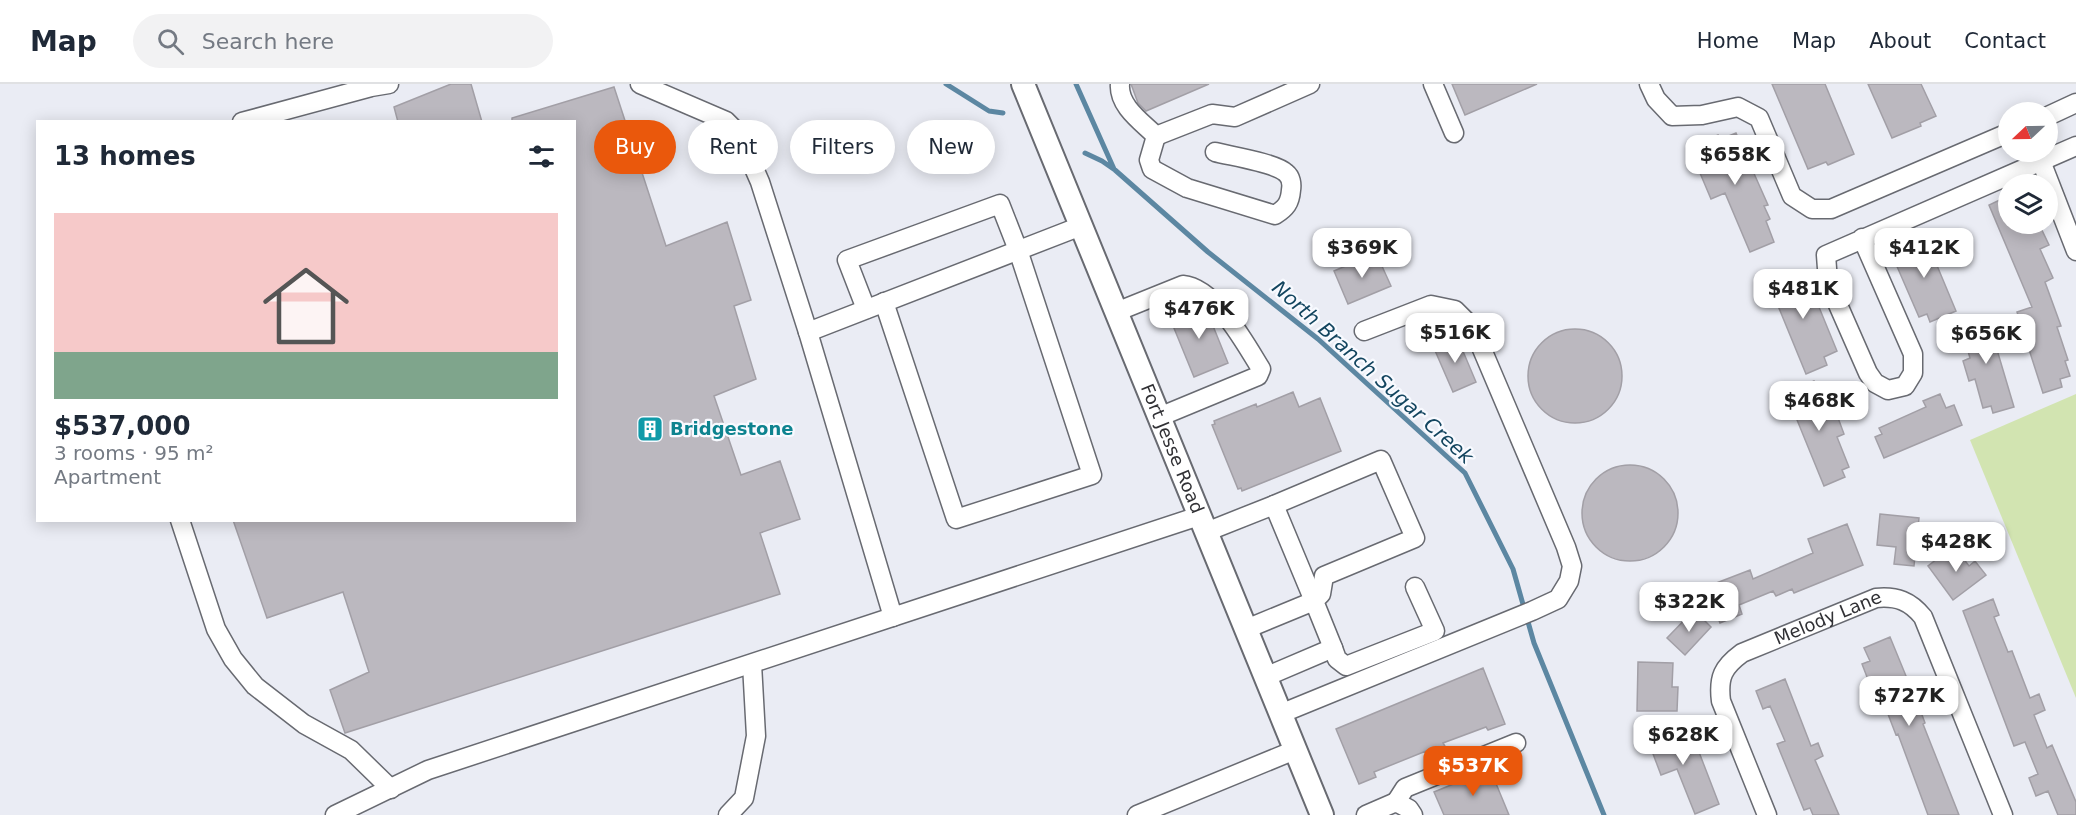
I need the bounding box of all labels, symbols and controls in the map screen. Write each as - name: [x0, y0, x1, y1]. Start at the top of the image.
- search box: [133, 14, 553, 68]
- text: Map: [30, 25, 97, 58]
- icon: search: [154, 25, 187, 58]
- text: Search here: [202, 29, 334, 54]
- text: Home: [1697, 29, 1759, 53]
- text: Map: [1792, 29, 1836, 53]
- text: About: [1869, 29, 1931, 53]
- text: Contact: [1964, 29, 2046, 53]
- north arrow: [1998, 102, 2058, 162]
- map controls: [1998, 102, 2058, 234]
- chip: Buy: [594, 120, 676, 174]
- chip: Rent: [688, 120, 778, 174]
- chip: Filters: [790, 120, 895, 174]
- chip: New: [907, 120, 995, 174]
- pin: $658K: [1693, 135, 1777, 186]
- icon: filters: [525, 140, 558, 173]
- text: 13 homes: [54, 141, 196, 171]
- text: $658K: [1699, 142, 1771, 166]
- button: layers: [1998, 174, 2058, 234]
- pin: $369K: [1320, 228, 1404, 279]
- pin: $412K: [1882, 228, 1966, 279]
- text: $369K: [1326, 235, 1398, 259]
- text: $412K: [1888, 235, 1960, 259]
- icon: home: [252, 252, 360, 360]
- pin: $481K: [1761, 269, 1845, 320]
- water label: North Branch Sugar Creek: [1267, 275, 1480, 470]
- text: $481K: [1767, 276, 1839, 300]
- pin: $476K: [1157, 289, 1241, 340]
- text: $476K: [1163, 296, 1235, 320]
- pin: $516K: [1413, 313, 1497, 364]
- pin: $656K: [1944, 314, 2028, 365]
- text: $516K: [1419, 320, 1491, 344]
- text: $656K: [1950, 321, 2022, 345]
- street label: Fort Jesse Road: [1137, 381, 1208, 516]
- pin: $468K: [1777, 381, 1861, 432]
- text: $468K: [1783, 388, 1855, 412]
- text: $537,000: [54, 411, 191, 441]
- building icon: Bridgestone: [635, 414, 665, 444]
- place label: Bridgestone: [670, 418, 793, 439]
- text: 3 rooms · 95 m²: [54, 441, 214, 465]
- text: Apartment: [54, 465, 161, 489]
- pin: $428K: [1914, 522, 1998, 573]
- text: $428K: [1920, 529, 1992, 553]
- pin: $322K: [1647, 582, 1731, 633]
- street label: Melody Lane: [1771, 586, 1885, 649]
- text: $322K: [1653, 589, 1725, 613]
- pin: $727K: [1867, 676, 1951, 727]
- text: $727K: [1873, 683, 1945, 707]
- pin: $628K: [1641, 715, 1725, 766]
- text: $628K: [1647, 722, 1719, 746]
- pin: $537K: [1431, 746, 1515, 797]
- text: $537K: [1437, 753, 1509, 777]

